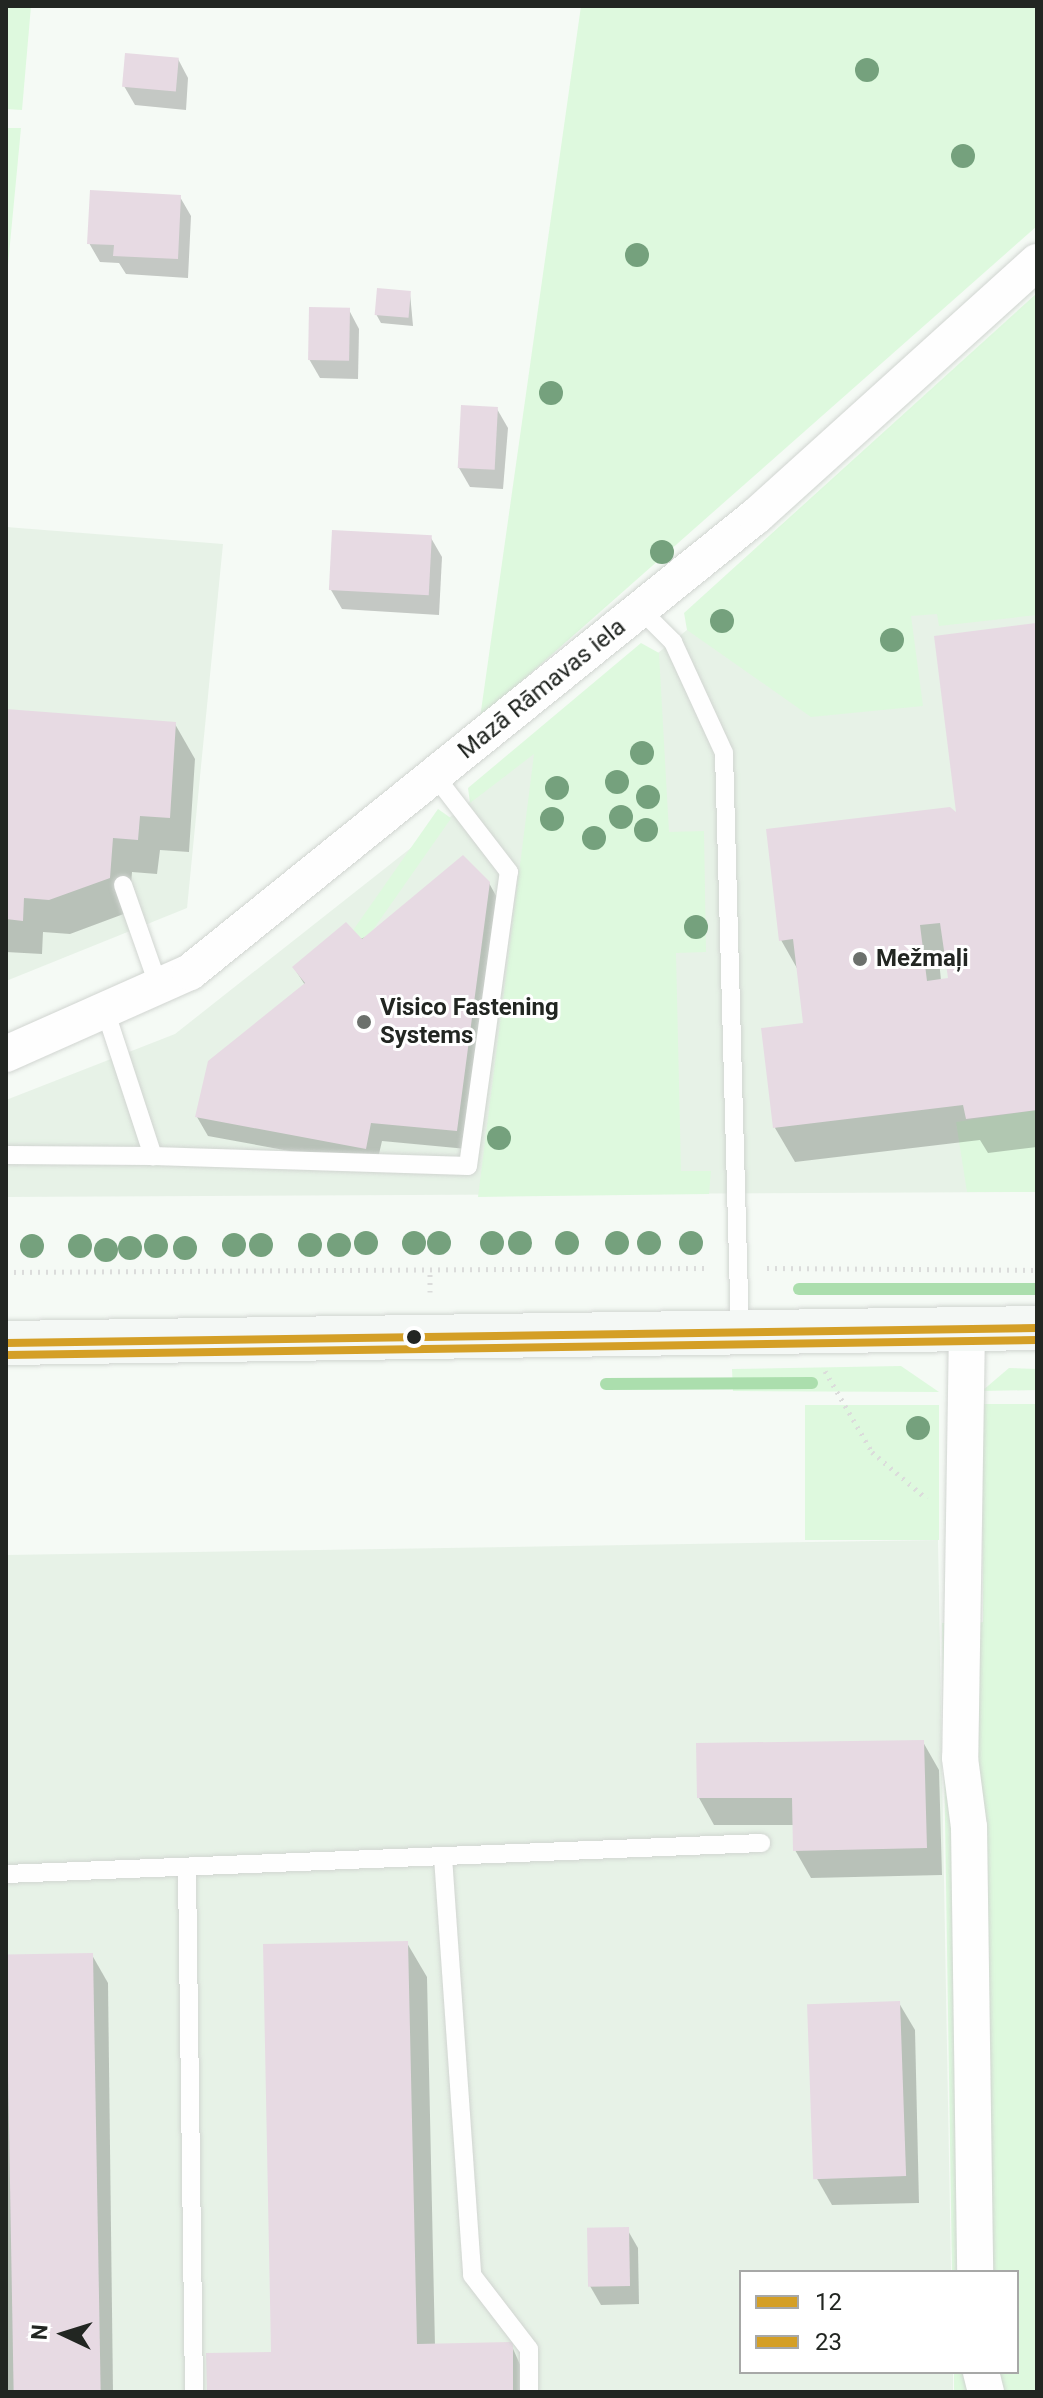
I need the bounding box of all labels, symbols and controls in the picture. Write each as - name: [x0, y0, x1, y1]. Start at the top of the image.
- street label: Mazā Rāmavas iela: [453, 613, 631, 765]
- place label: Mežmaļi: [876, 945, 969, 973]
- marker: Mežmaļi: [851, 950, 869, 968]
- place label: Visico Fastening Systems: [380, 994, 559, 1050]
- marker: Visico Fastening Systems: [355, 1013, 373, 1031]
- unlabelled marker: [406, 1329, 422, 1345]
- legend: [739, 2270, 1019, 2374]
- text: 12: [815, 2288, 842, 2316]
- north arrow: [24, 2294, 104, 2374]
- text: N: [27, 2324, 53, 2341]
- text: 23: [815, 2328, 842, 2356]

